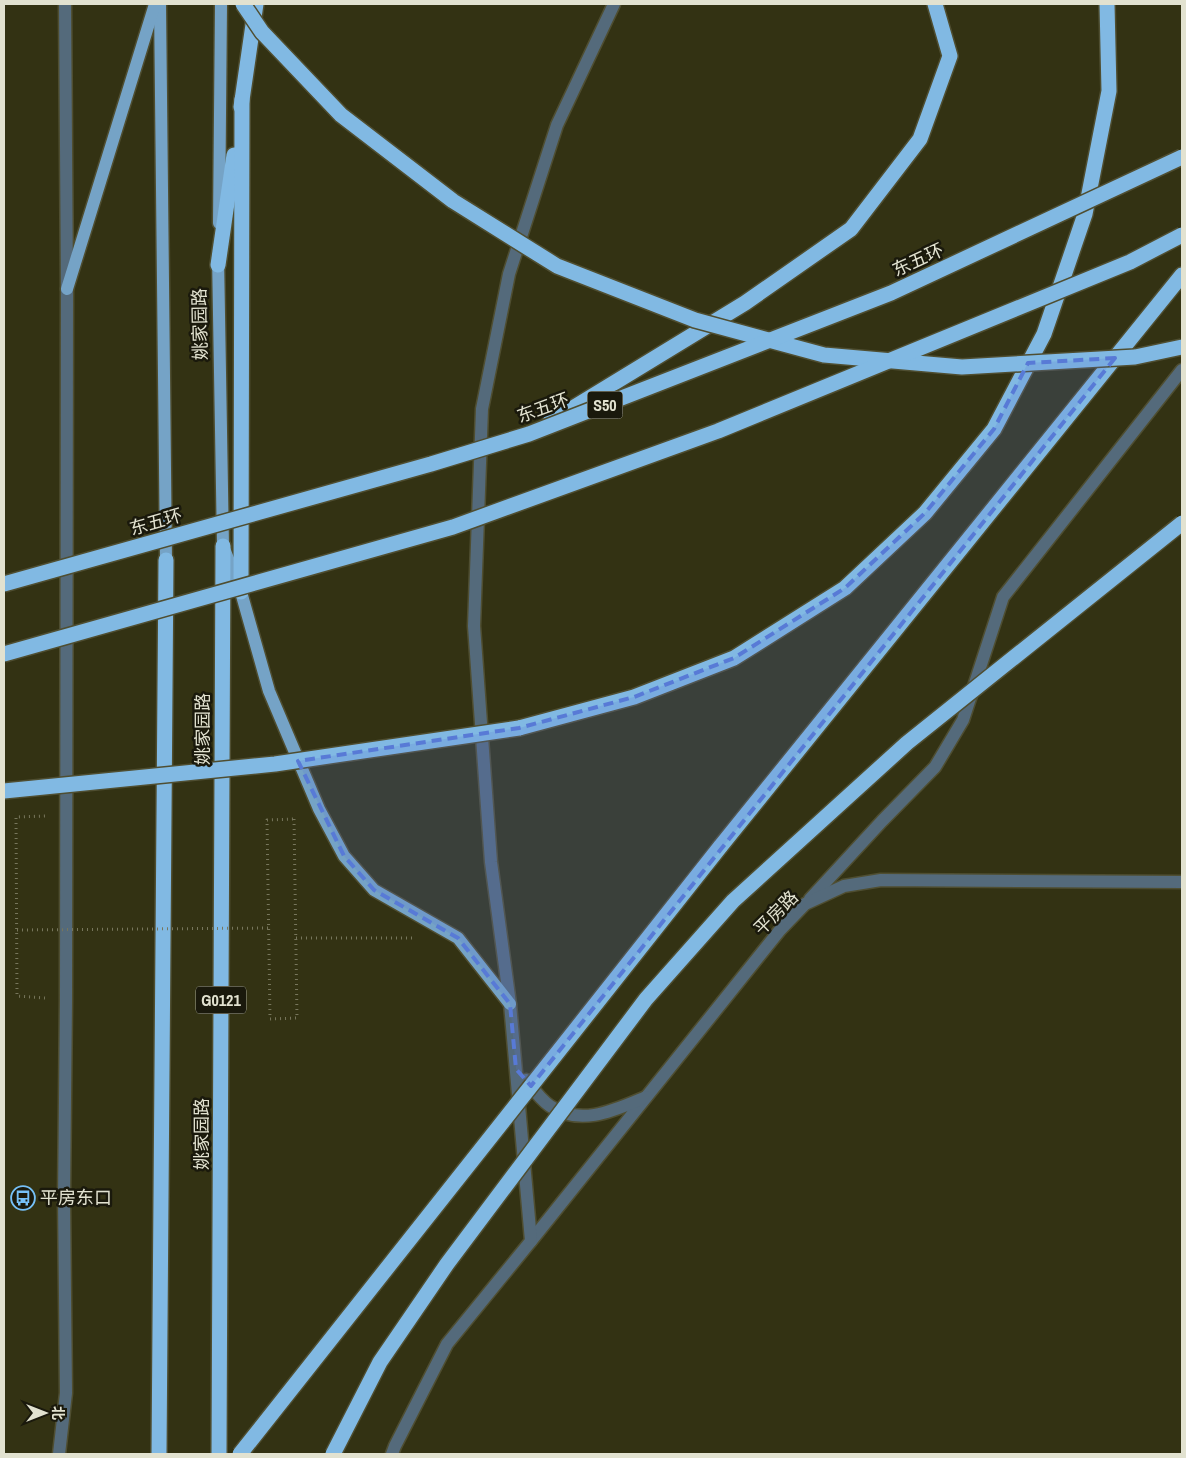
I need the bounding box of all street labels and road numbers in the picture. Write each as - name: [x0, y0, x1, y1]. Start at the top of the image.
- street label: 东五环: [888, 237, 948, 282]
- street label: 姚家园路: [186, 288, 213, 360]
- street label: 东五环: [513, 387, 572, 429]
- road number: S50: [588, 392, 622, 418]
- street label: 东五环: [126, 502, 185, 541]
- street label: 姚家园路: [190, 693, 215, 765]
- street label: 平房路: [748, 885, 804, 941]
- road number: G0121: [196, 986, 246, 1014]
- street label: 姚家园路: [189, 1098, 214, 1170]

